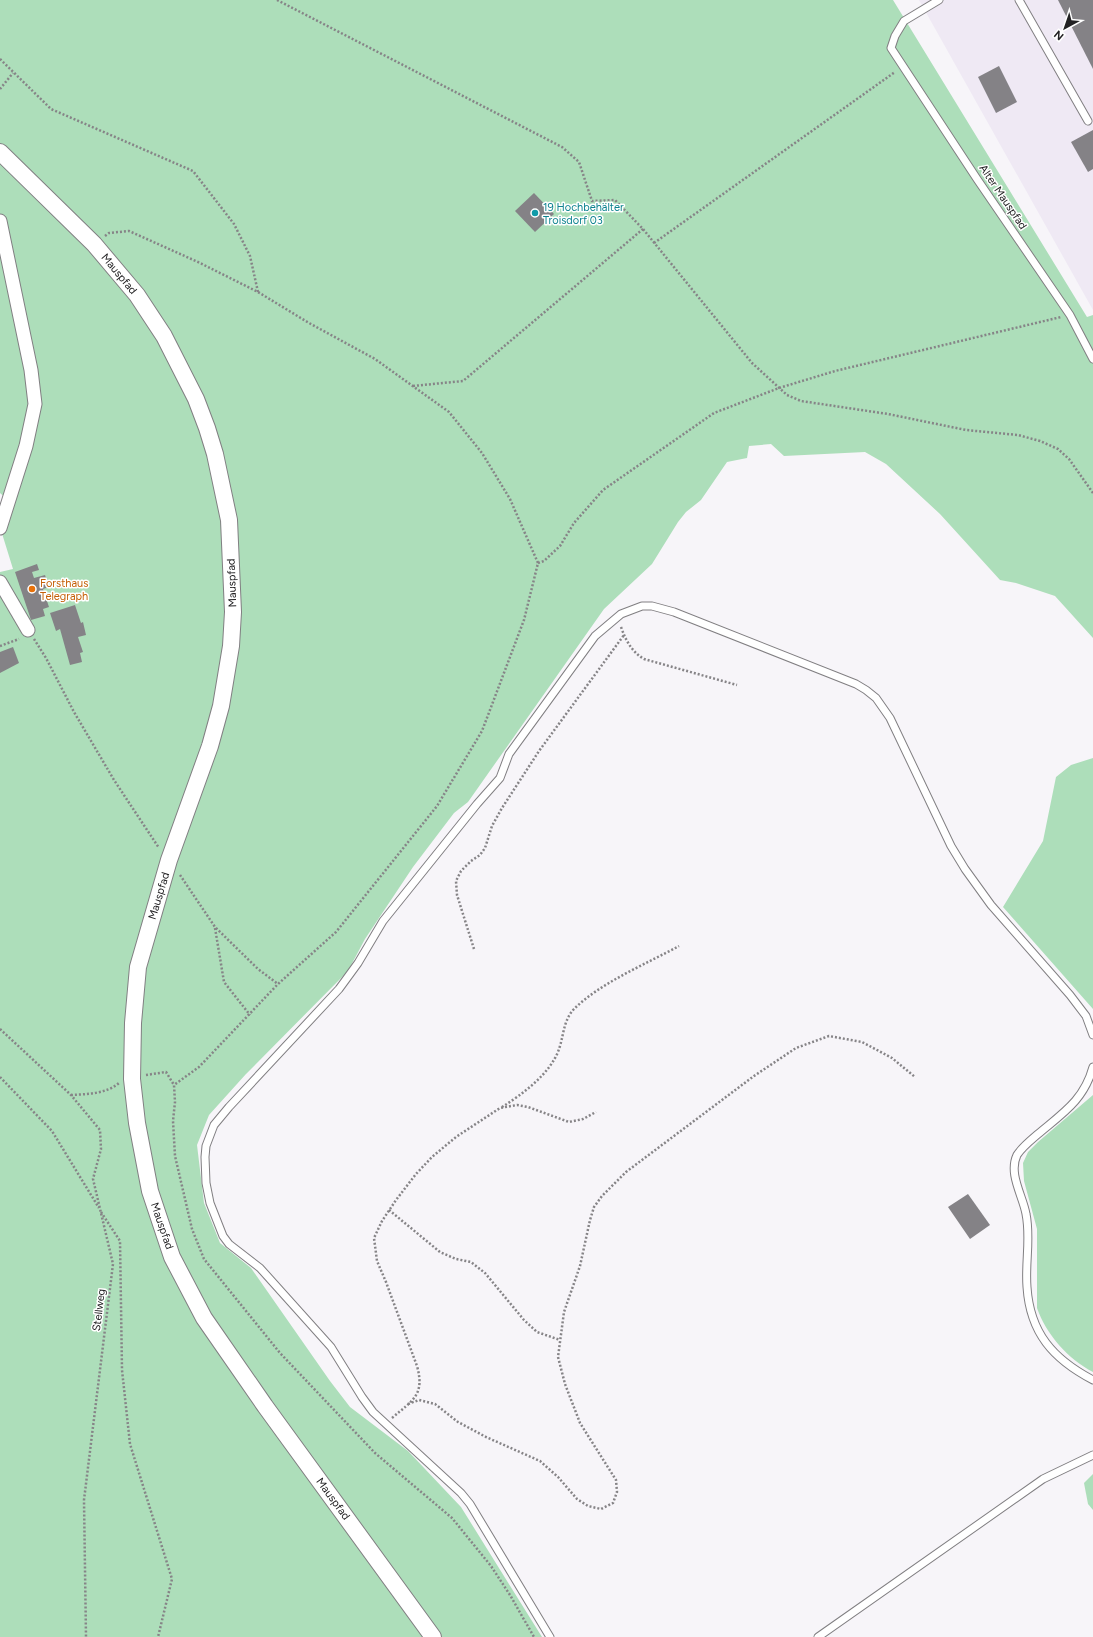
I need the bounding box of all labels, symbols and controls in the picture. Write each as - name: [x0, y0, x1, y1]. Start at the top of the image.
- north arrow: [1045, 8, 1085, 48]
- text: N: [1051, 28, 1066, 43]
- street label: Alter Mauspfad: [977, 162, 1029, 232]
- place label: 19 Hochbehälter Troisdorf 03: [543, 201, 624, 227]
- marker: 19 Hochbehälter Troisdorf 03: [530, 208, 540, 218]
- street label: Mauspfad: [98, 251, 140, 297]
- street label: Mauspfad: [225, 558, 239, 608]
- place label: Forsthaus Telegraph: [40, 577, 88, 603]
- marker: Forsthaus Telegraph: [27, 584, 37, 594]
- street label: Mauspfad: [146, 871, 172, 921]
- street label: Mauspfad: [148, 1201, 176, 1251]
- street label: Stellweg: [90, 1288, 108, 1332]
- street label: Mauspfad: [313, 1475, 353, 1523]

